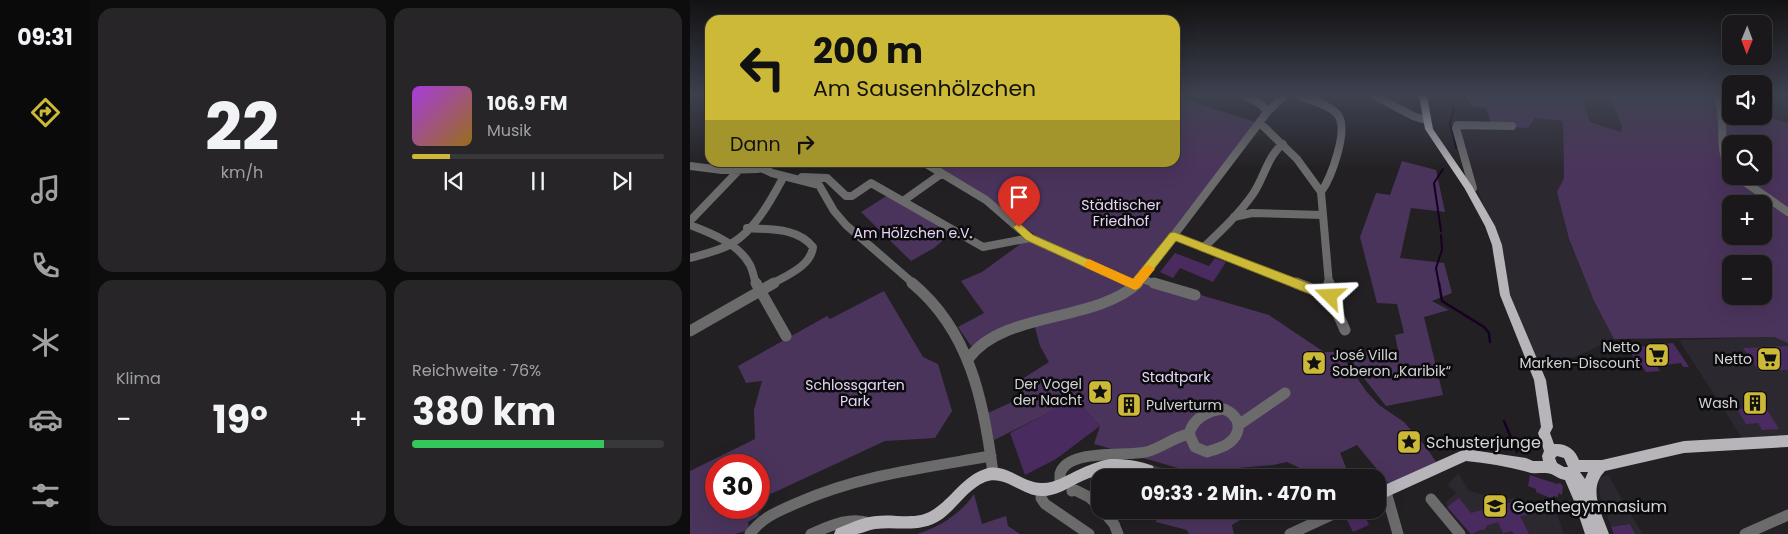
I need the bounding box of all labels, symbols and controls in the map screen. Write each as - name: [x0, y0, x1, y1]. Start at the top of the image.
- north arrow: [1722, 15, 1772, 65]
- map controls: [1722, 15, 1772, 305]
- text: 09:31: [17, 22, 73, 53]
- text: 200 m: [813, 26, 923, 75]
- icon: left: [730, 35, 795, 100]
- text: Am Sausenhölzchen: [813, 73, 1036, 104]
- button: sound: [1722, 75, 1772, 125]
- text: 22: [205, 82, 279, 173]
- text: 106.9 FM: [487, 90, 568, 117]
- icon: directions: [28, 95, 63, 130]
- text: Musik: [487, 119, 532, 142]
- icon: right: [791, 130, 819, 158]
- text: Dann: [730, 131, 781, 158]
- button: search: [1722, 135, 1772, 185]
- text: km/h: [221, 161, 263, 184]
- icon: previous: [440, 167, 468, 195]
- icon: pause: [524, 167, 552, 195]
- icon: next: [608, 167, 636, 195]
- icon: music: [28, 172, 63, 207]
- pin: [998, 176, 1040, 227]
- icon: arrive: [1005, 183, 1033, 211]
- park label: Städtischer Friedhof: [1081, 195, 1161, 231]
- button: +: [1722, 195, 1772, 245]
- park label: Am Hölzchen e.V.: [854, 223, 973, 243]
- icon: phone: [28, 248, 63, 283]
- button: −: [1722, 255, 1772, 305]
- position arrow: [1303, 269, 1355, 321]
- icon: climate: [28, 325, 63, 360]
- place label: Netto Marken-Discount: [1520, 337, 1640, 373]
- supermarket icon: Netto Marken-Discount: [1644, 342, 1670, 368]
- place label: José Villa Soberon „Karibik“: [1332, 345, 1451, 381]
- supermarket icon: Netto: [1756, 346, 1782, 372]
- place label: Netto: [1714, 349, 1752, 369]
- place icon: José Villa Soberon „Karibik“: [1301, 350, 1327, 376]
- text: Reichweite · 76%: [412, 359, 541, 382]
- text: Klima: [116, 367, 161, 390]
- park label: Stadtpark: [1142, 367, 1211, 387]
- place label: Der Vogel der Nacht: [1013, 374, 1082, 410]
- park label: Schlossgarten Park: [805, 375, 905, 411]
- place icon: Der Vogel der Nacht: [1087, 379, 1113, 405]
- text: 380 km: [412, 385, 556, 438]
- building icon: Wash: [1742, 390, 1768, 416]
- building icon: Pulverturm: [1116, 392, 1142, 418]
- text: 19°: [213, 393, 268, 446]
- place label: Wash: [1699, 393, 1738, 413]
- place label: Pulverturm: [1146, 395, 1222, 415]
- text: −: [116, 400, 131, 439]
- text: +: [349, 400, 368, 439]
- icon: car: [28, 402, 63, 437]
- place icon: Schusterjunge: [1396, 429, 1422, 455]
- place label: Schusterjunge: [1426, 431, 1541, 454]
- speed limit sign: 30: [705, 454, 770, 519]
- icon: filters: [28, 478, 63, 513]
- text: 09:33 · 2 Min. · 470 m: [1141, 480, 1336, 507]
- school or university icon: Goethegymnasium: [1482, 493, 1508, 519]
- place label: Goethegymnasium: [1512, 495, 1667, 518]

